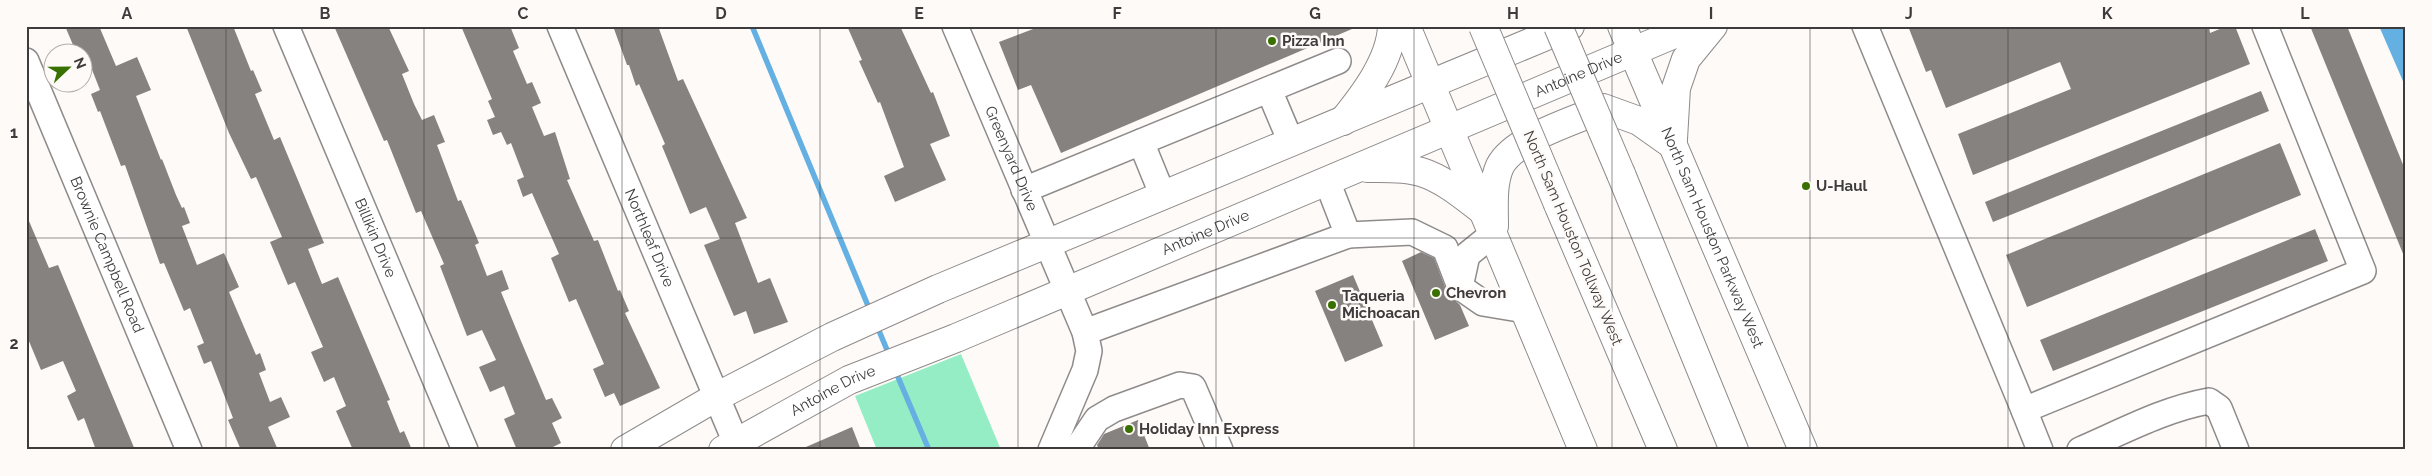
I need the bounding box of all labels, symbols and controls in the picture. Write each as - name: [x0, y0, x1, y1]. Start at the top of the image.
- text: A: [122, 4, 133, 23]
- text: B: [320, 4, 331, 23]
- text: C: [518, 4, 529, 23]
- text: D: [715, 4, 727, 23]
- text: E: [914, 4, 924, 23]
- text: F: [1112, 4, 1122, 23]
- text: G: [1309, 4, 1321, 23]
- text: H: [1507, 4, 1519, 23]
- text: I: [1709, 4, 1713, 23]
- text: J: [1905, 4, 1913, 23]
- text: K: [2102, 4, 2113, 23]
- text: L: [2300, 4, 2310, 23]
- place label: Pizza Inn: [1282, 32, 1345, 50]
- marker: Pizza Inn: [1266, 35, 1278, 47]
- north arrow: [42, 42, 92, 92]
- street label: Antoine Drive: [1532, 48, 1625, 101]
- text: N: [71, 55, 89, 71]
- street label: Greenyard Drive: [981, 103, 1042, 214]
- text: 1: [10, 123, 18, 142]
- street label: North Sam Houston Parkway West: [1657, 124, 1767, 351]
- street label: North Sam Houston Tollway West: [1520, 128, 1626, 348]
- street label: Brownie Campbell Road: [66, 174, 148, 336]
- place label: U-Haul: [1816, 177, 1867, 195]
- marker: U-Haul: [1800, 180, 1812, 192]
- street label: Northleaf Drive: [621, 186, 678, 290]
- street label: Billikin Drive: [351, 196, 400, 280]
- street label: Antoine Drive: [1159, 206, 1252, 259]
- place label: Chevron: [1446, 284, 1506, 302]
- place label: Taqueria Michoacan: [1342, 287, 1420, 322]
- marker: Chevron: [1430, 287, 1442, 299]
- marker: Taqueria Michoacan: [1326, 299, 1338, 311]
- text: 2: [9, 334, 19, 353]
- street label: Antoine Drive: [787, 362, 878, 420]
- place label: Holiday Inn Express: [1139, 420, 1279, 438]
- marker: Holiday Inn Express: [1123, 423, 1135, 435]

